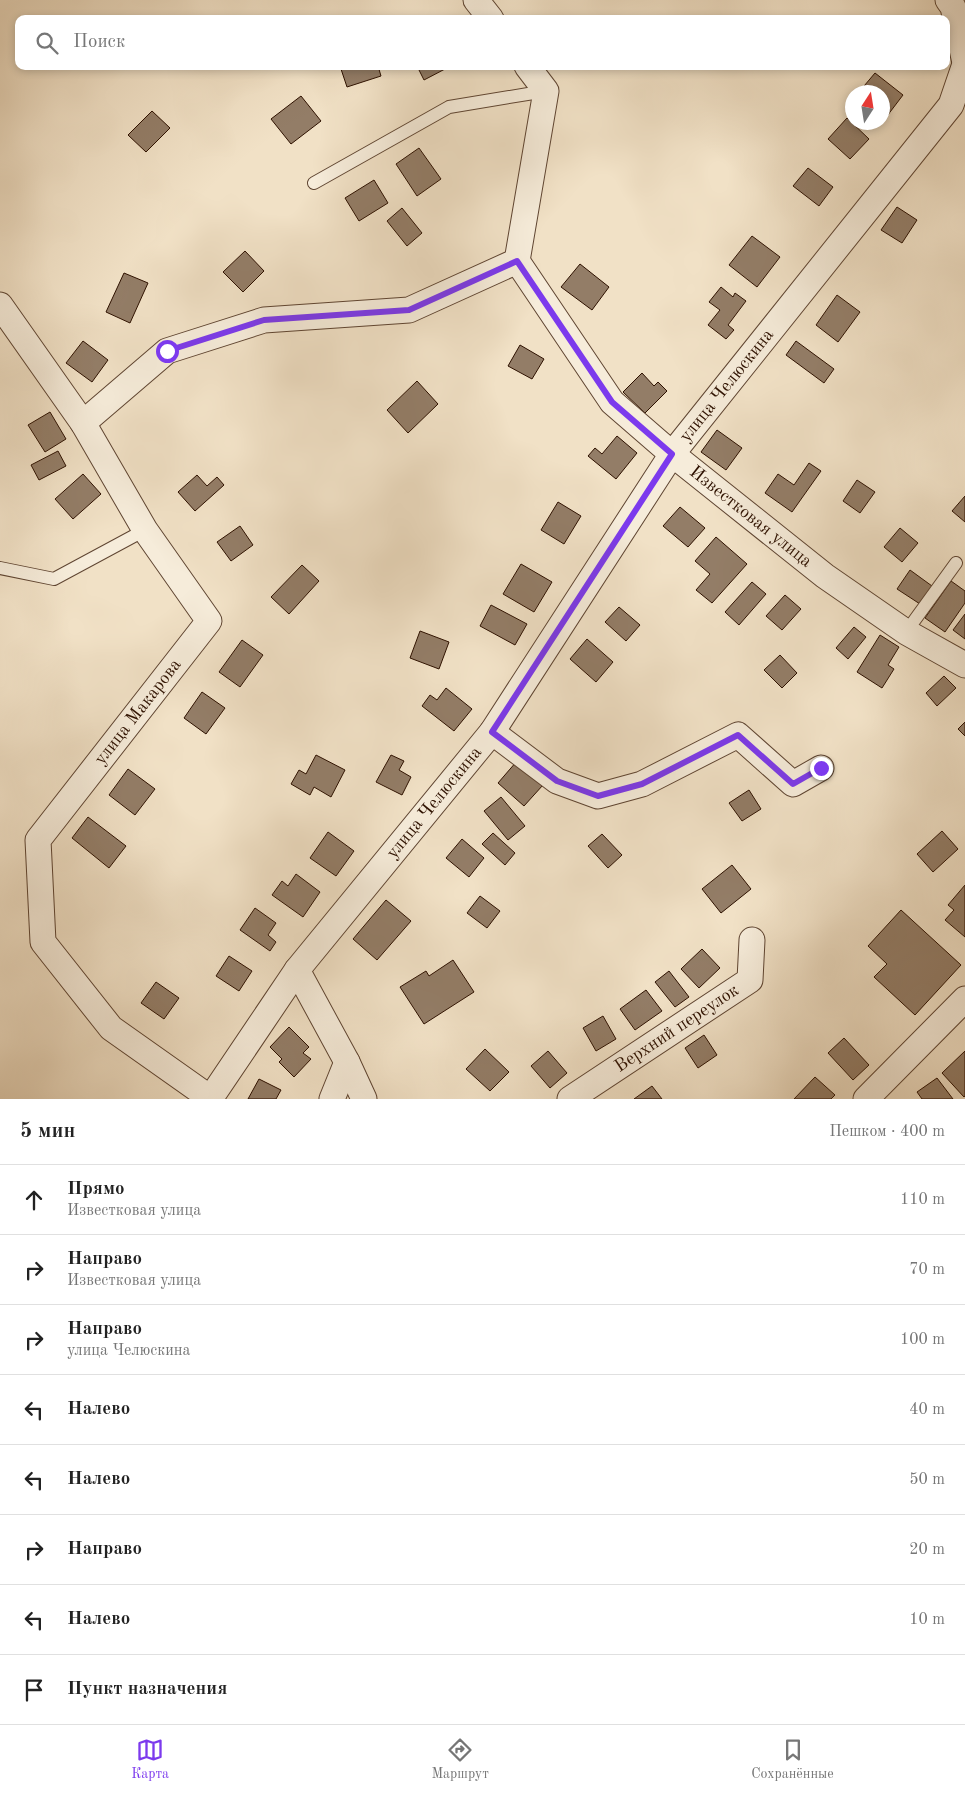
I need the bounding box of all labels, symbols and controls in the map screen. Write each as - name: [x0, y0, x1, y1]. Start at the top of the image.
- search box: [15, 15, 950, 70]
- icon: search: [33, 29, 61, 57]
- text: Поиск: [73, 33, 125, 52]
- north arrow: [845, 85, 890, 130]
- street label: улица Челюскина: [676, 326, 777, 446]
- route start: [156, 340, 179, 363]
- street label: Известковая улица: [686, 463, 815, 571]
- street label: улица Макарова: [91, 656, 185, 768]
- street label: улица Челюскина: [383, 743, 485, 862]
- route end: [810, 757, 833, 780]
- street label: Верхний переулок: [611, 981, 742, 1076]
- text: 5 мин: [20, 1121, 75, 1142]
- text: Пешком · 400 m: [829, 1124, 945, 1140]
- text: Прямо: [67, 1180, 125, 1199]
- icon: ahead: [20, 1186, 48, 1214]
- text: 110 m: [900, 1192, 945, 1208]
- text: Известковая улица: [67, 1203, 201, 1219]
- text: Направо: [67, 1250, 142, 1269]
- icon: right: [20, 1256, 48, 1284]
- text: 70 m: [909, 1262, 945, 1278]
- text: Известковая улица: [67, 1273, 201, 1289]
- text: Направо: [67, 1320, 142, 1339]
- icon: right: [20, 1326, 48, 1354]
- text: 100 m: [900, 1332, 945, 1348]
- text: улица Челюскина: [67, 1343, 190, 1359]
- icon: left: [20, 1396, 48, 1424]
- text: Налево: [67, 1400, 130, 1419]
- text: 40 m: [909, 1402, 945, 1418]
- icon: left: [20, 1466, 48, 1494]
- text: Налево: [67, 1470, 130, 1489]
- text: 50 m: [909, 1472, 945, 1488]
- icon: right: [20, 1536, 48, 1564]
- text: Направо: [67, 1540, 142, 1559]
- text: 20 m: [909, 1542, 945, 1558]
- icon: left: [20, 1606, 48, 1634]
- text: Налево: [67, 1610, 130, 1629]
- text: 10 m: [909, 1612, 945, 1628]
- icon: arrive: [20, 1676, 48, 1704]
- text: Пункт назначения: [67, 1680, 227, 1699]
- tab: Карта: [131, 1736, 169, 1783]
- tab: Маршрут: [431, 1736, 489, 1783]
- tab: Сохранённые: [751, 1736, 834, 1783]

